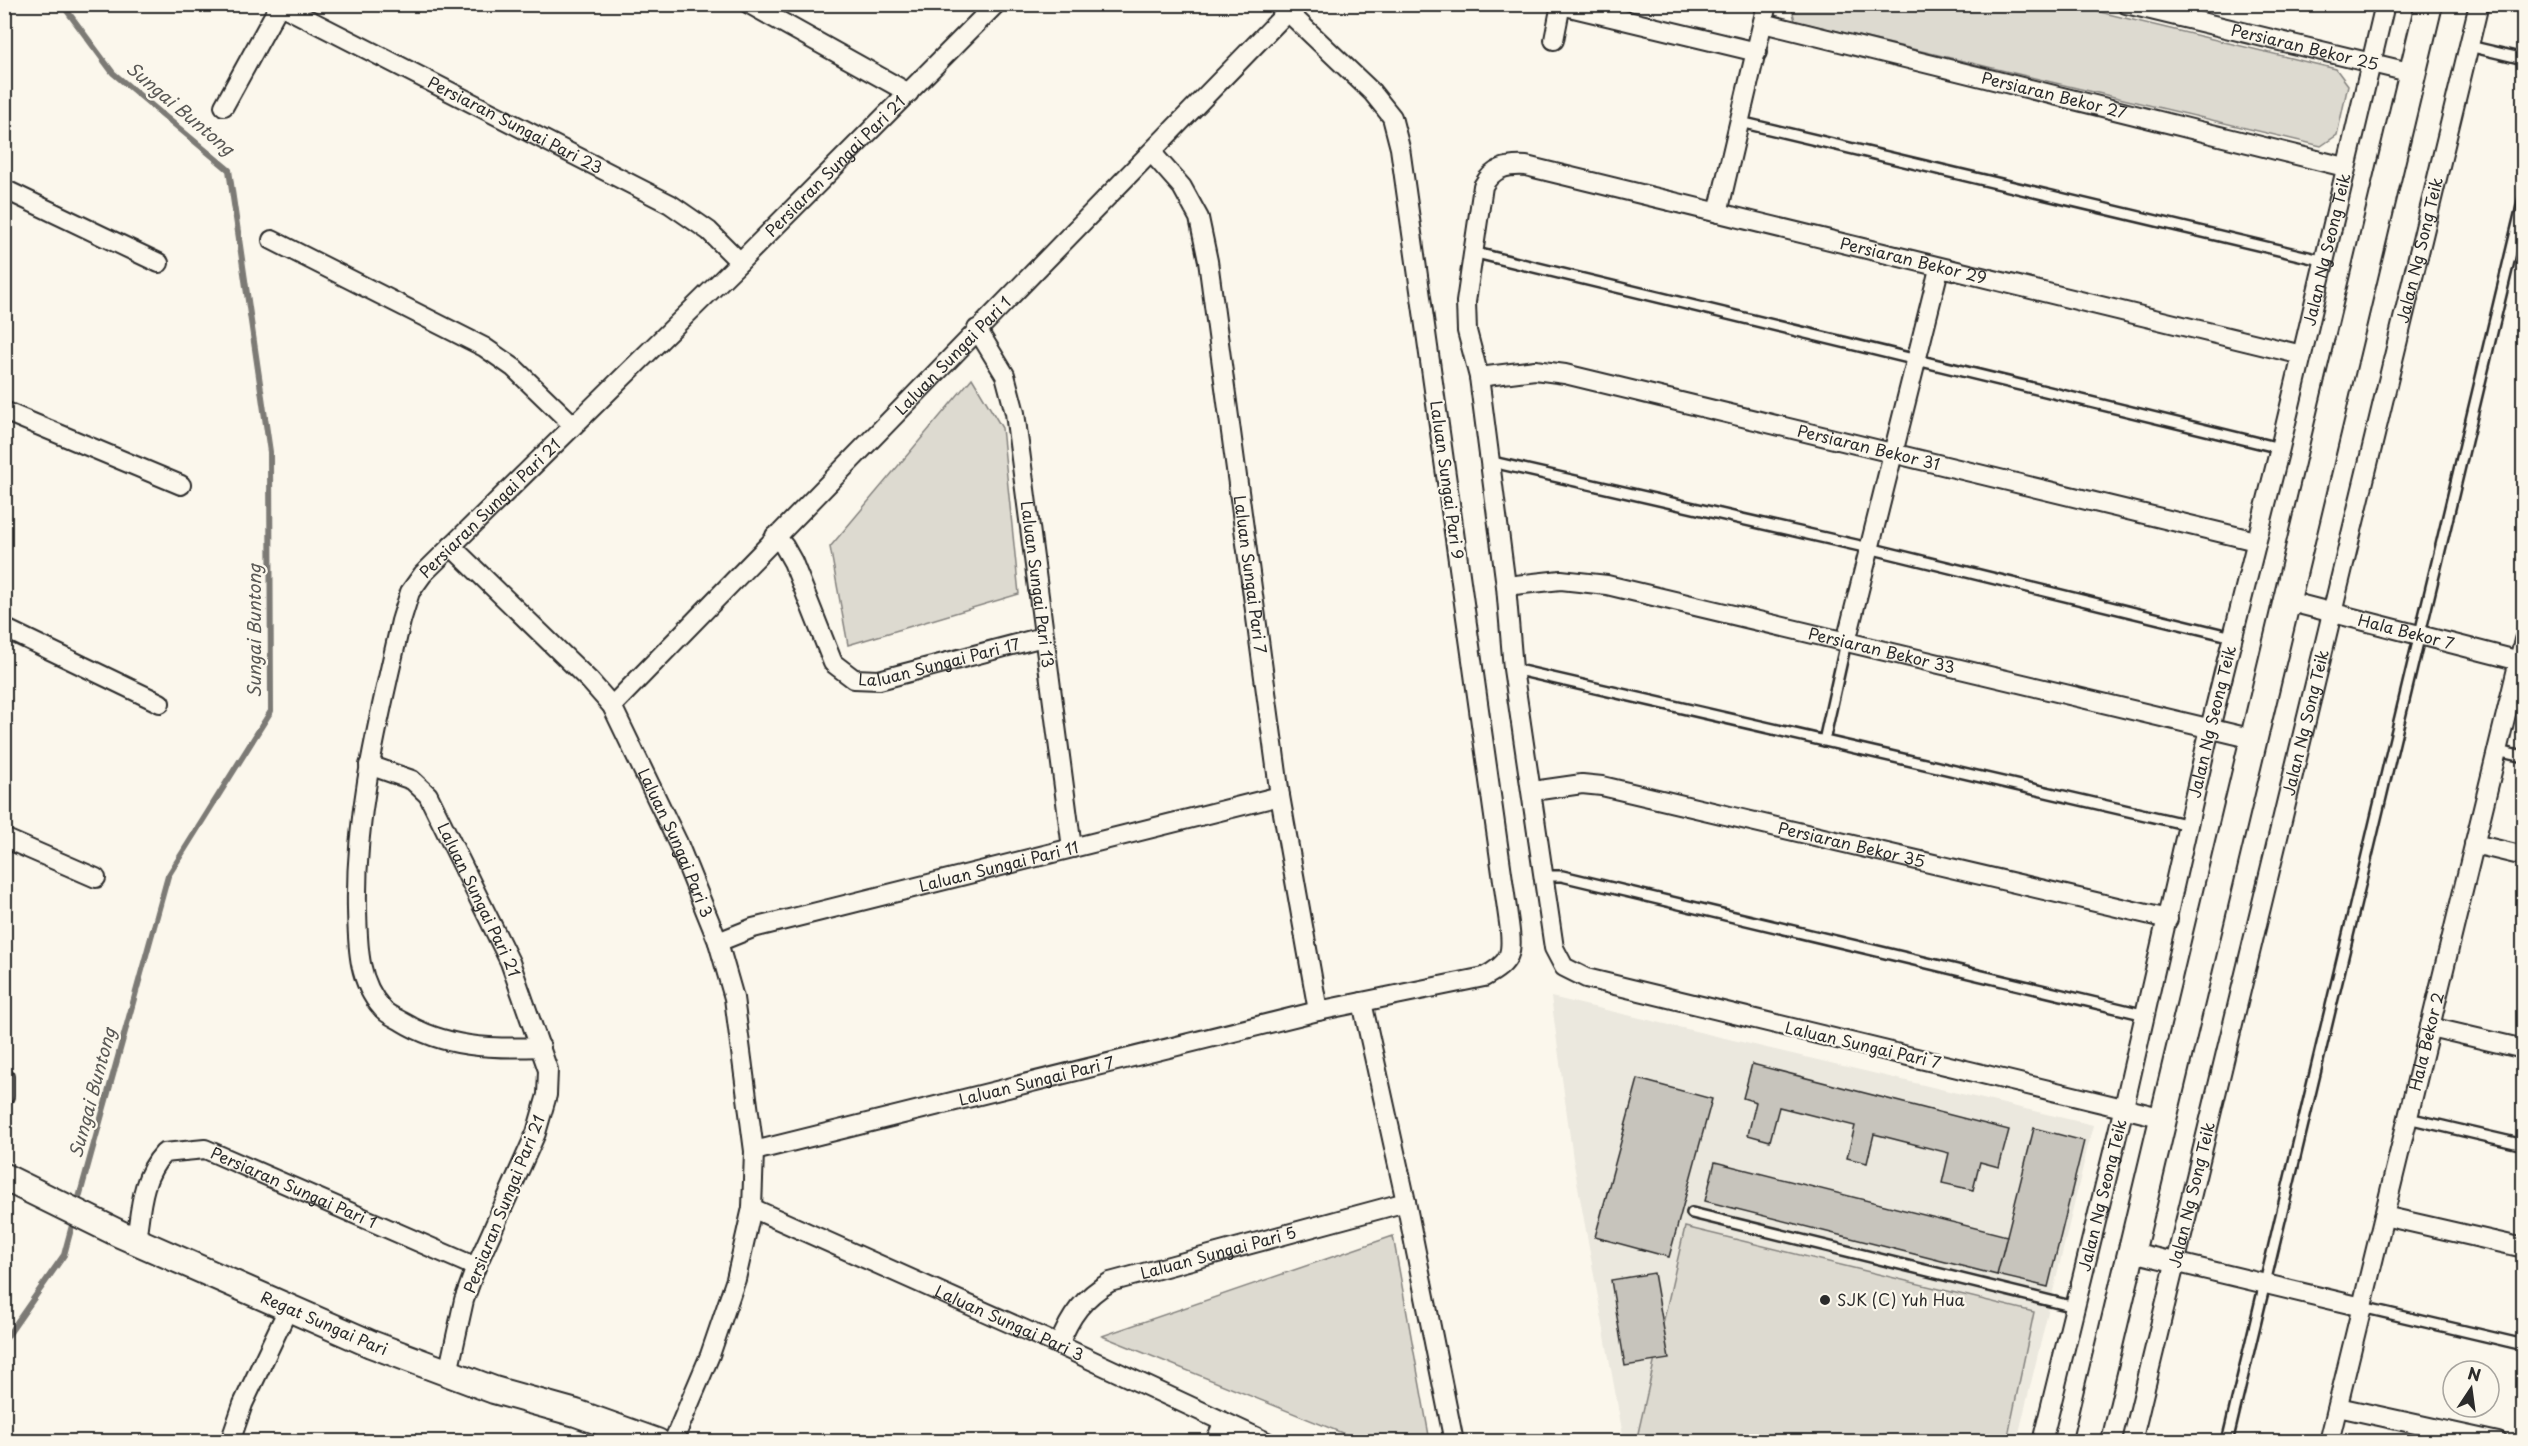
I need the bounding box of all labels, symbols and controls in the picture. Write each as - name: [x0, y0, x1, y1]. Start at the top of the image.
- street label: Persiaran Bekor 25: [2229, 17, 2381, 75]
- water label: Sungai Buntong: [121, 54, 242, 162]
- street label: Persiaran Bekor 27: [1979, 65, 2130, 124]
- street label: Persiaran Sungai Pari 23: [424, 69, 607, 179]
- street label: Persiaran Sungai Pari 21: [759, 89, 910, 241]
- street label: Jalan Ng Seong Teik: [2296, 170, 2356, 328]
- street label: Jalan Ng Song Teik: [2389, 174, 2448, 325]
- street label: Persiaran Bekor 29: [1838, 230, 1989, 289]
- street label: Laluan Sungai Pari 1: [889, 290, 1016, 420]
- street label: Laluan Sungai Pari 9: [1425, 399, 1471, 561]
- street label: Persiaran Bekor 31: [1795, 418, 1943, 475]
- street label: Persiaran Sungai Pari 21: [413, 432, 565, 583]
- street label: Laluan Sungai Pari 7: [1229, 494, 1274, 655]
- street label: Laluan Sungai Pari 13: [1016, 499, 1061, 669]
- water label: Sungai Buntong: [240, 563, 267, 698]
- street label: Hala Bekor 7: [2356, 607, 2457, 655]
- street label: Persiaran Bekor 33: [1806, 620, 1958, 678]
- street label: Laluan Sungai Pari 17: [858, 630, 1023, 691]
- street label: Jalan Ng Seong Teik: [2181, 643, 2241, 800]
- street label: Jalan Ng Song Teik: [2275, 647, 2334, 798]
- street label: Laluan Sungai Pari 3: [633, 764, 720, 921]
- street label: Persiaran Bekor 35: [1776, 815, 1928, 873]
- street label: Laluan Sungai Pari 21: [432, 818, 527, 980]
- street label: Laluan Sungai Pari 11: [916, 834, 1081, 897]
- street label: Hala Bekor 2: [2402, 990, 2449, 1093]
- street label: Laluan Sungai Pari 7: [1783, 1014, 1944, 1074]
- water label: Sungai Buntong: [61, 1023, 122, 1161]
- street label: Laluan Sungai Pari 7: [956, 1049, 1116, 1111]
- street label: Persiaran Sungai Pari 21: [456, 1111, 550, 1296]
- street label: Jalan Ng Seong Teik: [2071, 1116, 2132, 1274]
- street label: Jalan Ng Song Teik: [2161, 1119, 2220, 1270]
- street label: Persiaran Sungai Pari 1: [207, 1140, 381, 1233]
- street label: Laluan Sungai Pari 5: [1137, 1219, 1299, 1284]
- street label: Laluan Sungai Pari 3: [932, 1278, 1088, 1366]
- street label: Regat Sungai Pari: [257, 1284, 391, 1360]
- place label: SJK (C) Yuh Hua: [1837, 1287, 1965, 1311]
- marker: SJK (C) Yuh Hua: [1818, 1293, 1832, 1307]
- north arrow: [2441, 1359, 2501, 1419]
- text: N: [2466, 1360, 2483, 1387]

